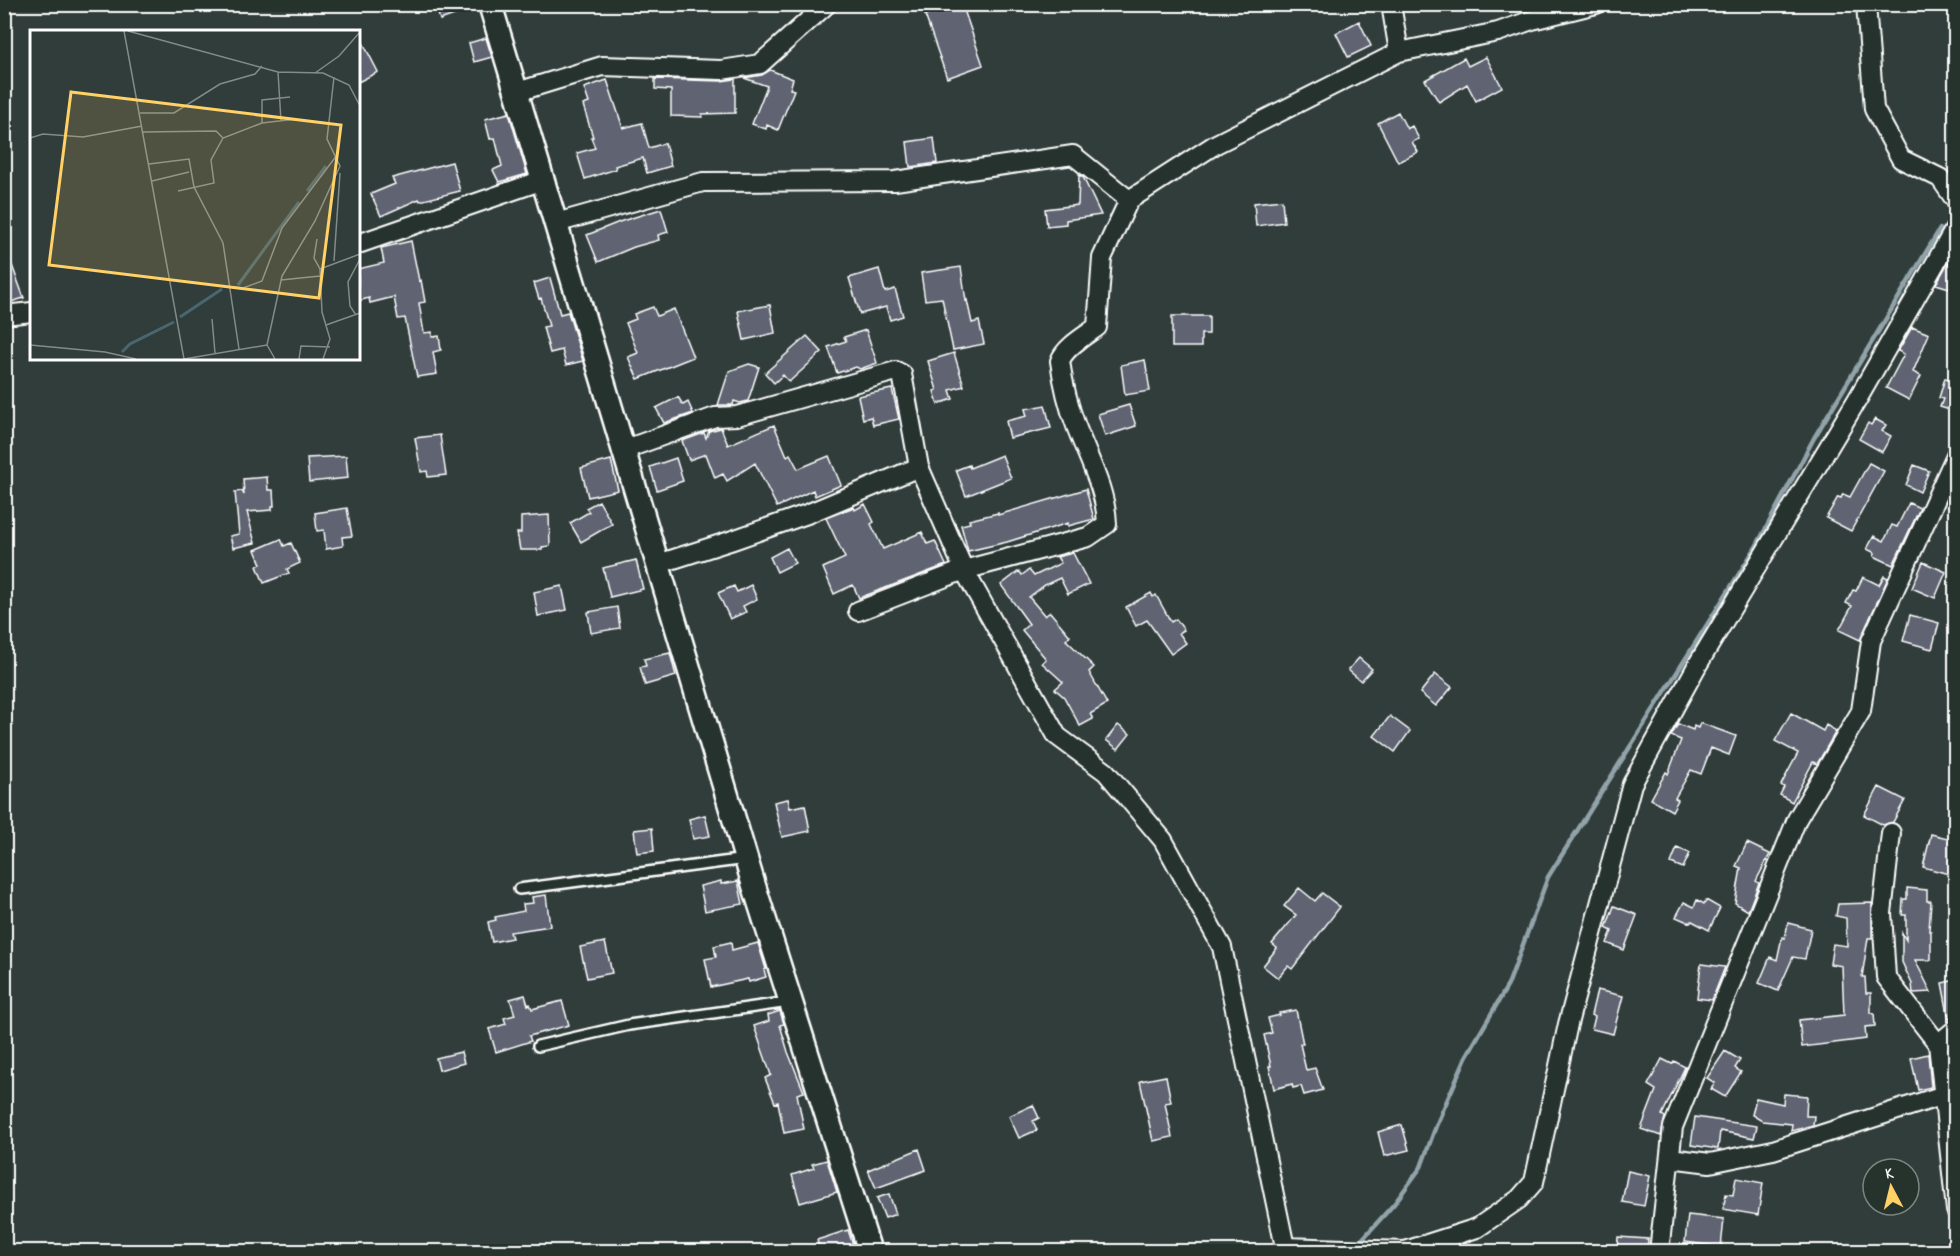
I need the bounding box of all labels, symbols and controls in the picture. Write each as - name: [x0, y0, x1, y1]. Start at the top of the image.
- inset map: [30, 30, 360, 360]
- north arrow: [1861, 1157, 1921, 1217]
- text: K: [1884, 1162, 1896, 1186]

